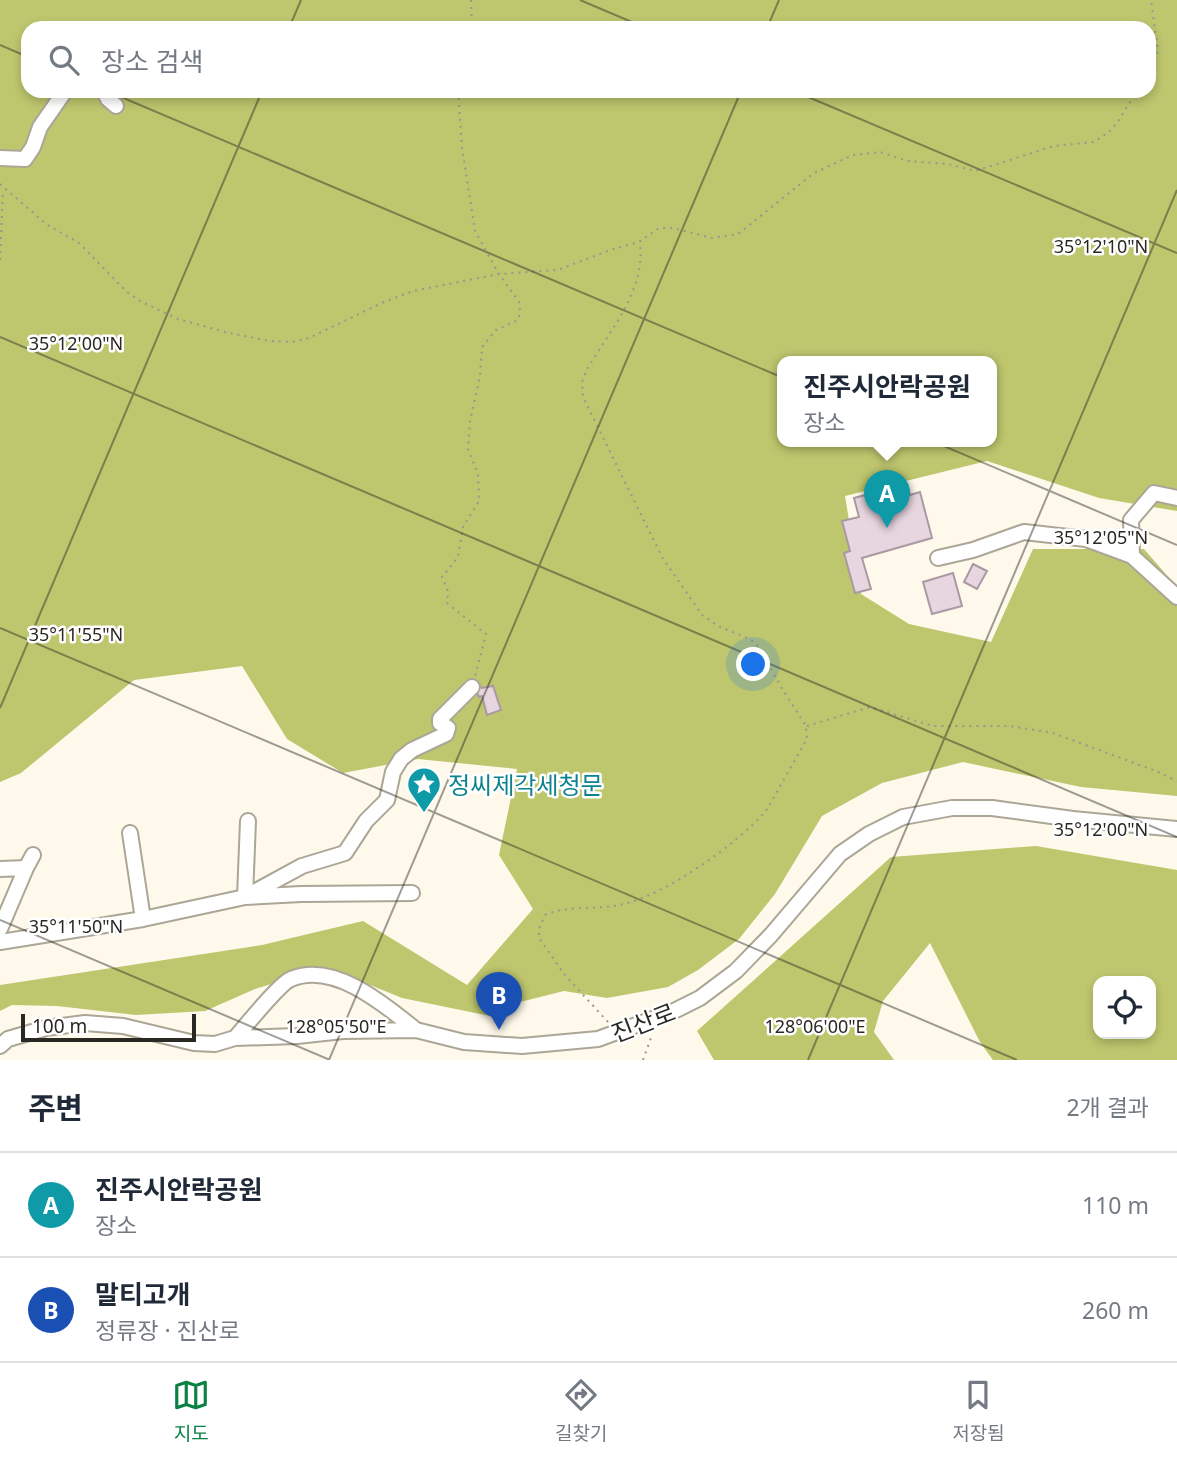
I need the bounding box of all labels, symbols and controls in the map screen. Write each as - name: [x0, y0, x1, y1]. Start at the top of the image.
- search box: [21, 21, 1156, 98]
- icon: search: [45, 41, 83, 79]
- text: 장소 검색: [101, 43, 203, 79]
- text: 35°12'10"N: [1054, 234, 1148, 258]
- text: 35°12'00"N: [29, 331, 123, 355]
- popup: [777, 356, 997, 447]
- text: 진주시안락공원: [803, 368, 971, 404]
- text: 장소: [803, 406, 846, 438]
- pin: A: [864, 470, 910, 528]
- text: 35°12'05"N: [1054, 525, 1148, 549]
- text: 35°11'55"N: [29, 622, 123, 646]
- your location: [736, 647, 770, 681]
- place icon: 정씨제각세청문: [405, 765, 443, 814]
- place label: 정씨제각세청문: [448, 768, 603, 801]
- text: 35°12'00"N: [1054, 817, 1148, 841]
- text: 35°11'50"N: [29, 914, 123, 938]
- pin: B: [476, 972, 522, 1030]
- map controls: [1093, 976, 1156, 1039]
- button: locate: [1093, 976, 1156, 1039]
- street label: 진산로: [606, 995, 680, 1049]
- scale bar: [21, 1011, 196, 1043]
- text: 100 m: [32, 1013, 87, 1039]
- text: 128°05'50"E: [285, 1014, 387, 1038]
- text: 128°06'00"E: [764, 1014, 866, 1038]
- text: 주변: [28, 1087, 83, 1128]
- text: 2개 결과: [1066, 1091, 1149, 1123]
- text: 진주시안락공원: [95, 1171, 262, 1207]
- text: A: [43, 1189, 59, 1221]
- text: 110 m: [1082, 1189, 1149, 1221]
- text: 장소: [95, 1209, 137, 1241]
- text: 말티고개: [95, 1276, 191, 1312]
- text: B: [43, 1294, 59, 1326]
- text: 260 m: [1082, 1294, 1149, 1326]
- text: 정류장 · 진산로: [95, 1314, 240, 1346]
- tab: 지도: [172, 1376, 210, 1446]
- tab: 길찾기: [555, 1376, 607, 1446]
- tab: 저장됨: [952, 1376, 1005, 1446]

